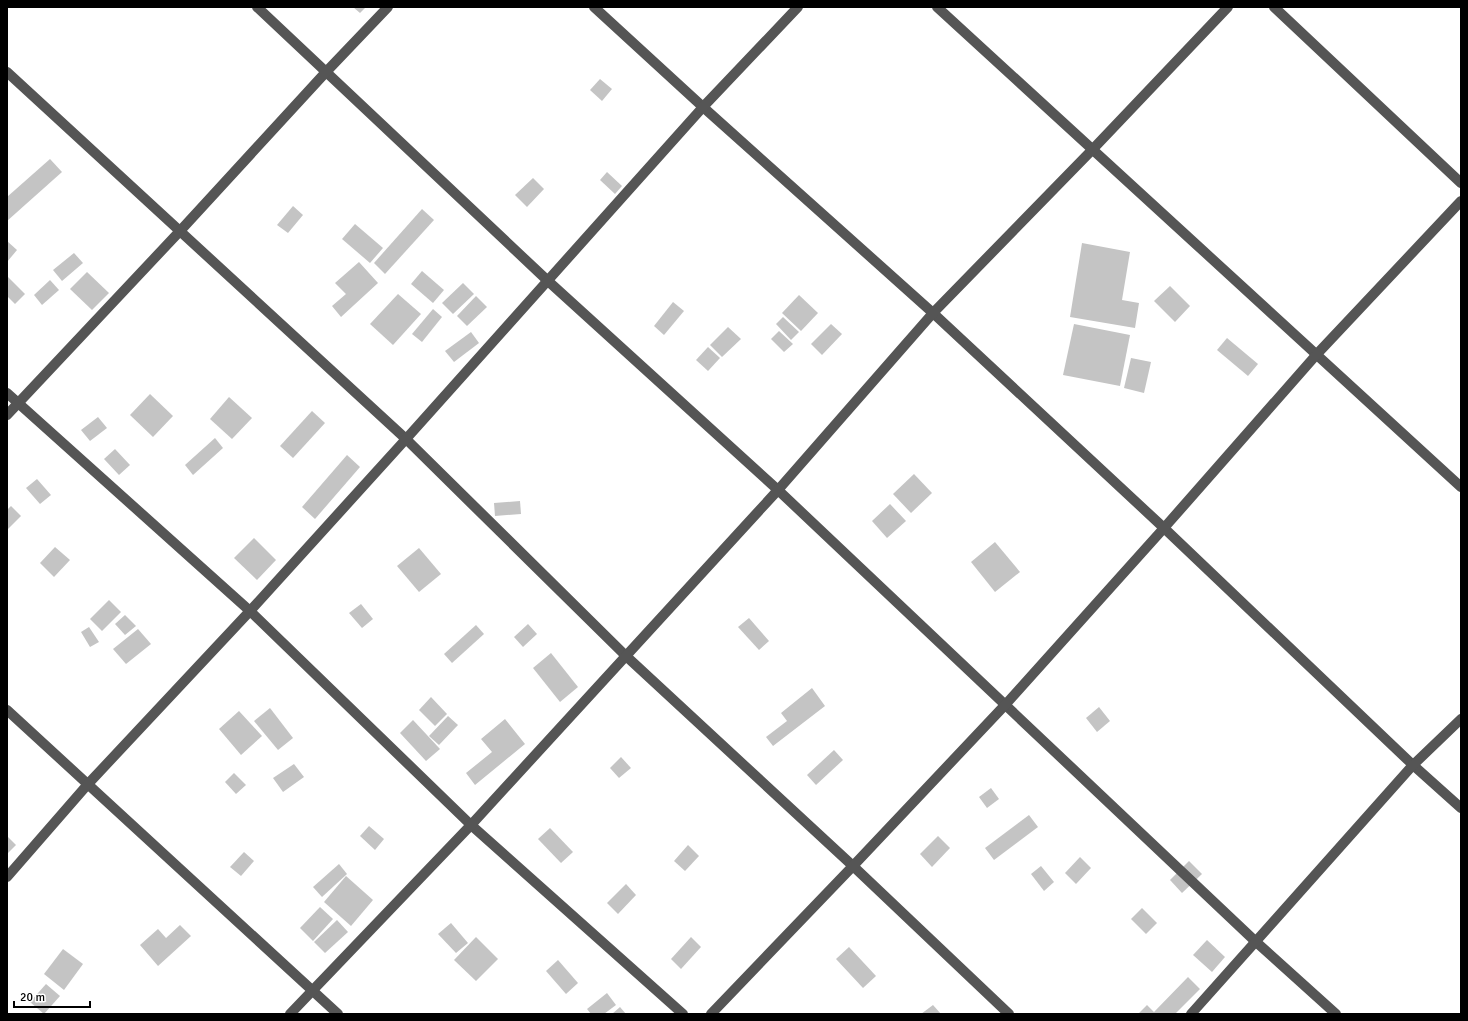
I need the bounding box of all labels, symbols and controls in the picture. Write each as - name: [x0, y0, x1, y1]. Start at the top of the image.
- scale bar: [14, 983, 90, 1009]
- text: 20 m: [20, 990, 45, 1005]

